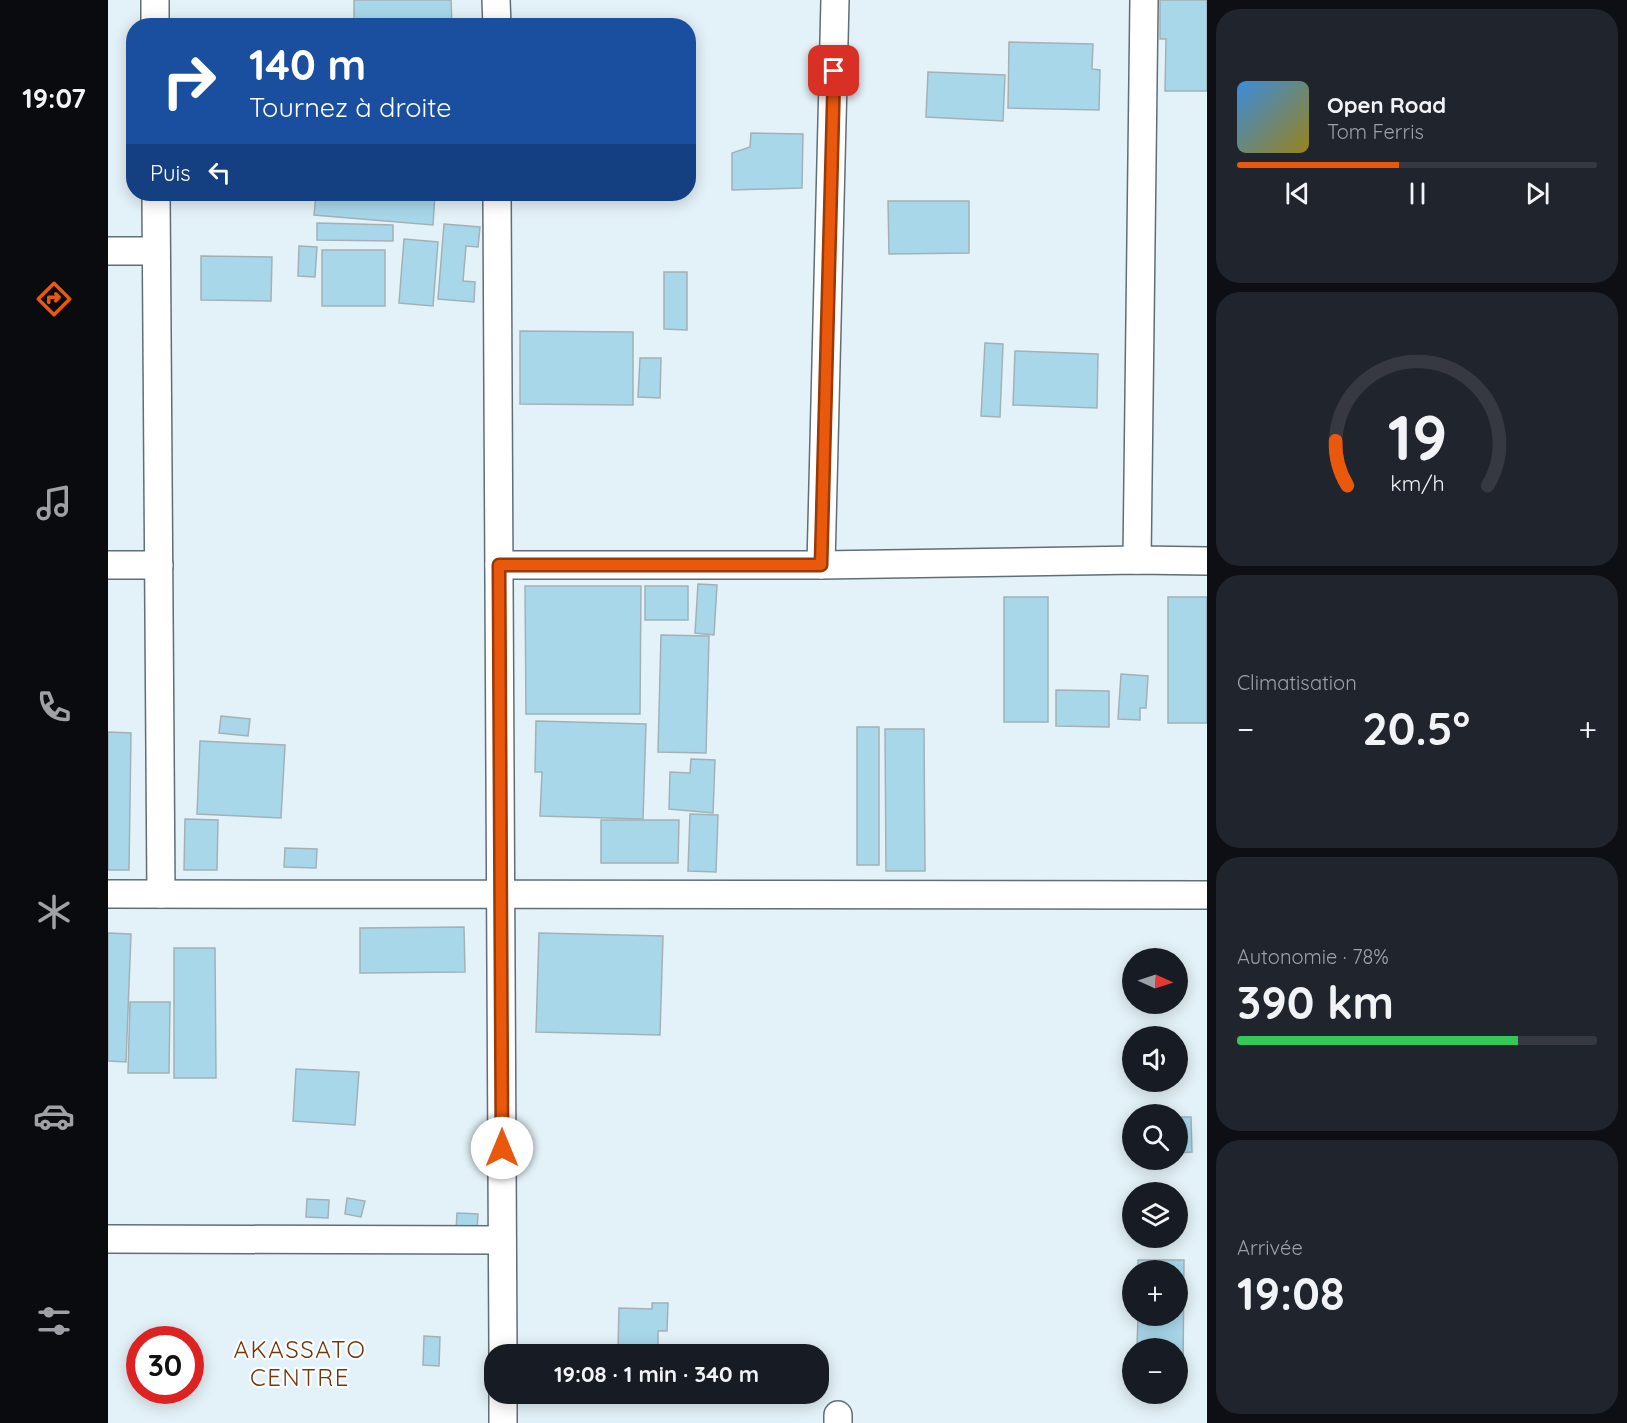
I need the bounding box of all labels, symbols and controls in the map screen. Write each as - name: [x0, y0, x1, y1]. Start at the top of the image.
- text: 140 m: [249, 38, 366, 91]
- icon: right: [150, 42, 228, 120]
- pin: [808, 45, 859, 96]
- icon: arrive: [817, 54, 850, 87]
- text: 19:07: [22, 81, 86, 115]
- text: Tournez à droite: [249, 90, 452, 124]
- text: Open Road: [1327, 91, 1446, 119]
- text: Tom Ferris: [1327, 119, 1424, 144]
- icon: left: [203, 156, 236, 189]
- text: Puis: [150, 159, 191, 187]
- icon: previous: [1281, 177, 1314, 210]
- icon: pause: [1401, 177, 1434, 210]
- icon: next: [1521, 177, 1554, 210]
- icon: directions: [33, 278, 75, 320]
- text: 19: [1387, 398, 1447, 476]
- text: km/h: [1390, 470, 1444, 496]
- icon: music: [33, 482, 75, 524]
- text: Climatisation: [1237, 670, 1357, 695]
- icon: phone: [33, 686, 75, 728]
- text: 20.5°: [1362, 700, 1470, 756]
- text: −: [1237, 708, 1254, 749]
- text: +: [1578, 708, 1597, 749]
- icon: climate: [33, 891, 75, 933]
- text: Autonomie · 78%: [1237, 944, 1389, 969]
- north arrow: [1122, 948, 1188, 1014]
- map controls: [1122, 948, 1188, 1404]
- text: 390 km: [1237, 974, 1394, 1030]
- button: sound: [1122, 1026, 1188, 1092]
- icon: car: [33, 1095, 75, 1137]
- button: search: [1122, 1104, 1188, 1170]
- position arrow: [470, 1116, 534, 1180]
- button: layers: [1122, 1182, 1188, 1248]
- text: Arrivée: [1237, 1235, 1303, 1260]
- button: +: [1122, 1260, 1188, 1326]
- text: 19:08: [1237, 1265, 1345, 1321]
- icon: filters: [33, 1300, 75, 1342]
- speed limit sign: 30: [126, 1326, 204, 1404]
- district label: AKASSATO CENTRE: [234, 1334, 366, 1392]
- button: −: [1122, 1338, 1188, 1404]
- text: 19:08 · 1 min · 340 m: [554, 1360, 759, 1388]

